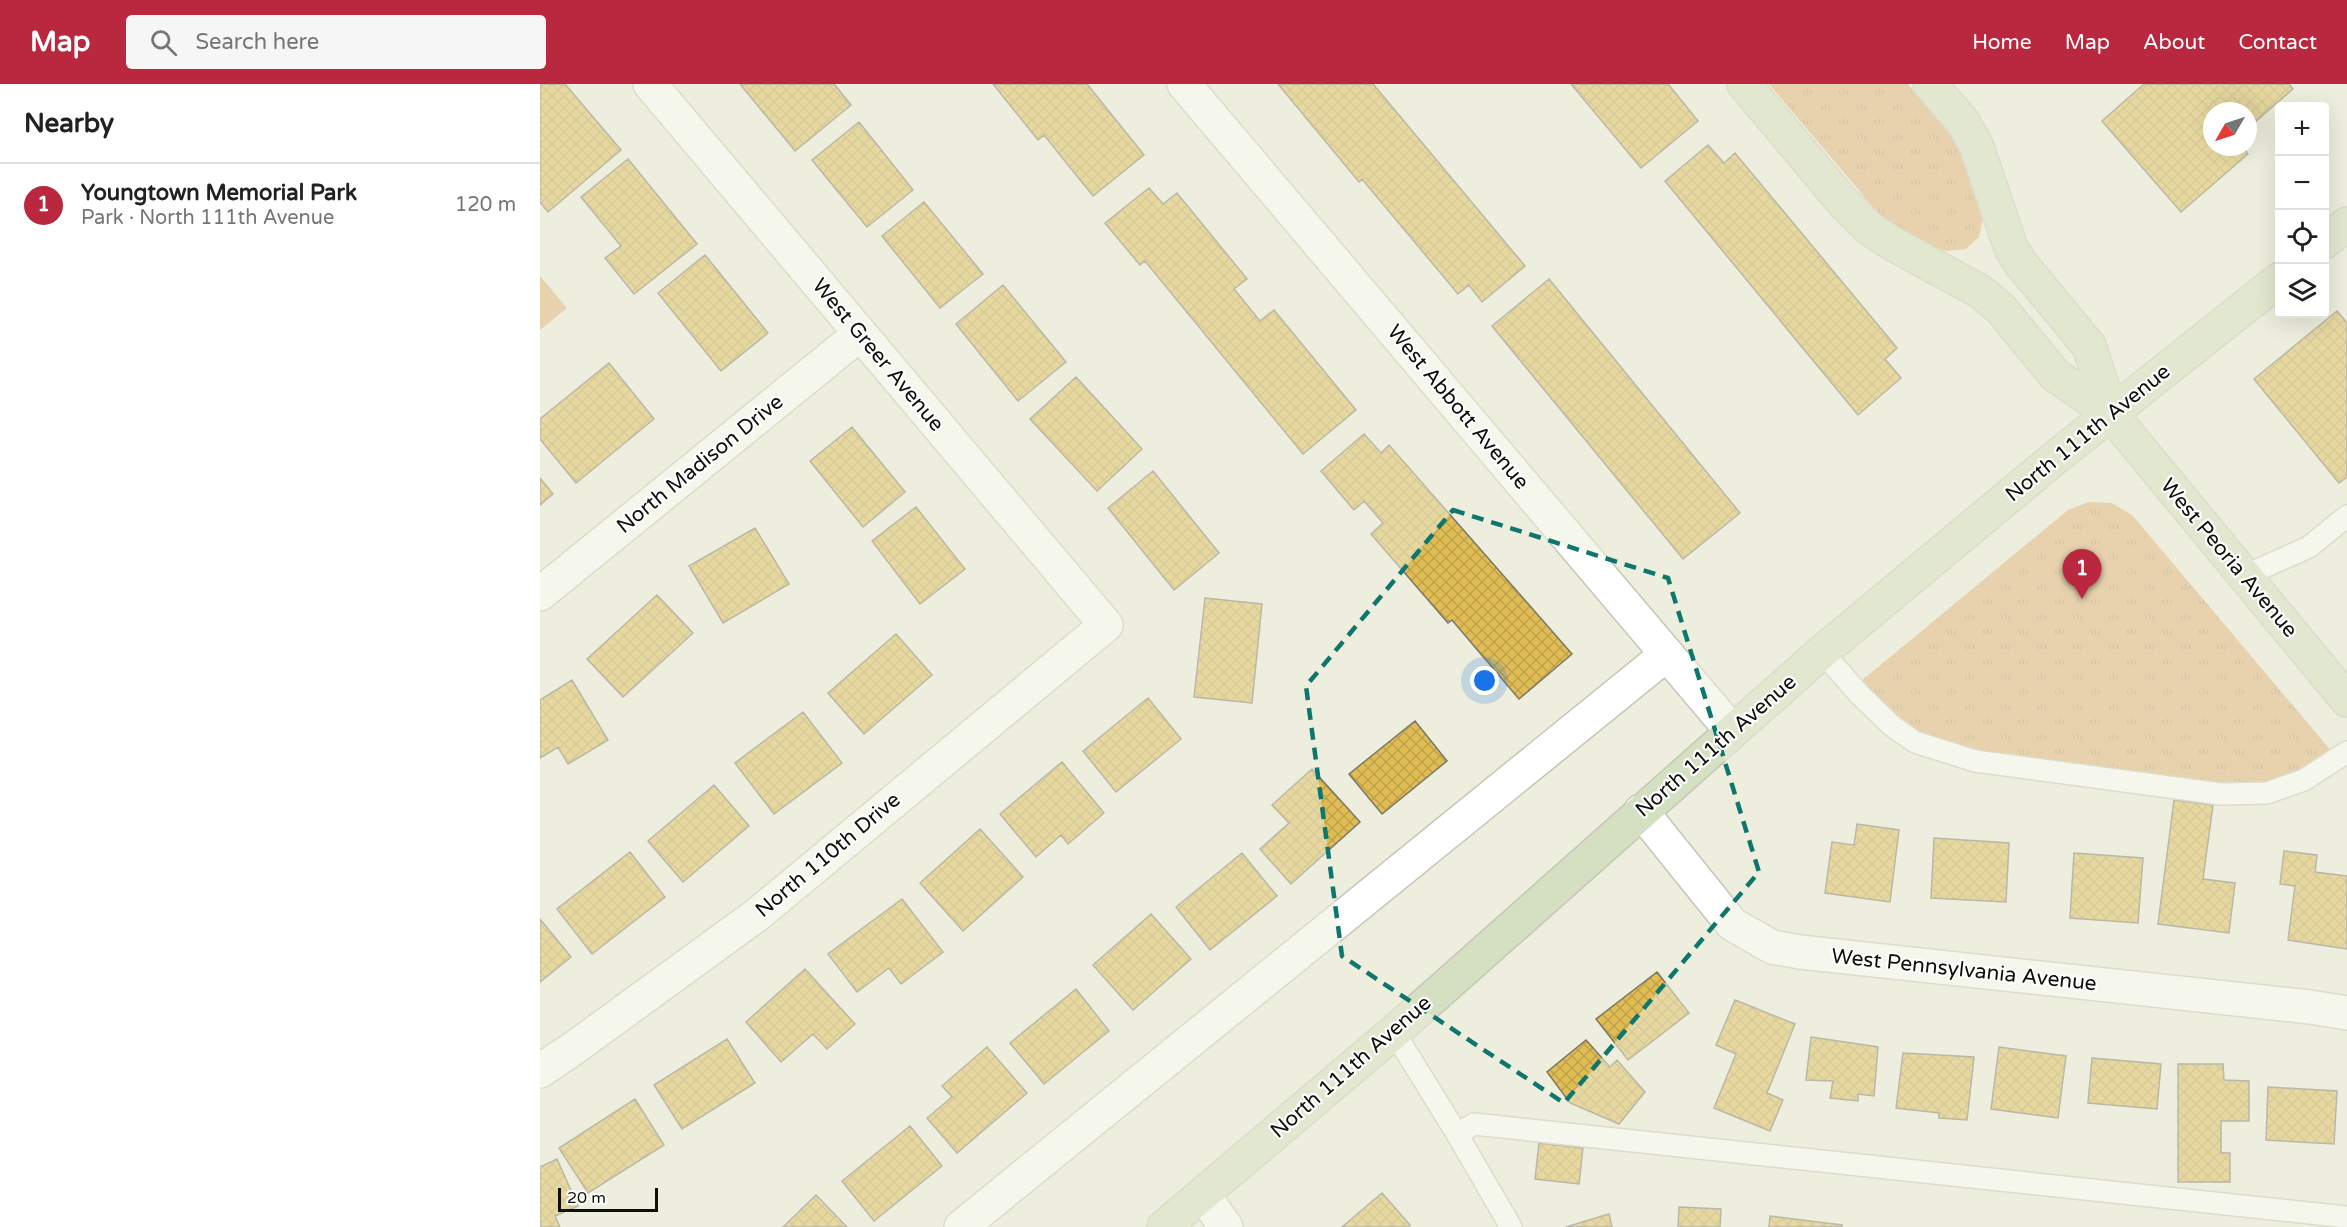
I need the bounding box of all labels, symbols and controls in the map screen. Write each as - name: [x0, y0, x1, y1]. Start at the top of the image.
- search box: [126, 15, 546, 69]
- text: Map: [30, 25, 90, 59]
- icon: search: [147, 26, 180, 59]
- text: Search here: [195, 29, 319, 55]
- text: Home: [1972, 30, 2032, 55]
- text: Map: [2065, 30, 2110, 55]
- text: About: [2143, 30, 2205, 55]
- text: Contact: [2238, 30, 2317, 55]
- north arrow: [2203, 102, 2257, 156]
- map controls: [2275, 102, 2329, 318]
- button: +: [2275, 102, 2329, 156]
- text: Nearby: [24, 108, 114, 139]
- button: −: [2275, 156, 2329, 210]
- text: Youngtown Memorial Park: [81, 180, 357, 206]
- text: 1: [37, 193, 50, 217]
- text: 120 m: [455, 193, 516, 217]
- text: Park · North 111th Avenue: [81, 206, 334, 230]
- button: locate: [2275, 210, 2329, 264]
- button: layers: [2275, 264, 2329, 318]
- street label: West Greer Avenue: [807, 274, 949, 437]
- street label: West Abbott Avenue: [1382, 320, 1534, 494]
- street label: North 111th Avenue: [2001, 359, 2175, 507]
- street label: North Madison Drive: [612, 389, 788, 539]
- street label: West Peoria Avenue: [2155, 473, 2303, 643]
- pin: 1: [2062, 550, 2102, 599]
- your location: [1470, 666, 1499, 695]
- street label: North 111th Avenue: [1631, 669, 1802, 823]
- street label: North 110th Drive: [751, 787, 906, 923]
- street label: West Pennsylvania Avenue: [1830, 944, 2098, 996]
- street label: North 111th Avenue: [1266, 990, 1437, 1144]
- scale bar: [558, 1185, 658, 1212]
- text: 20 m: [567, 1188, 606, 1208]

